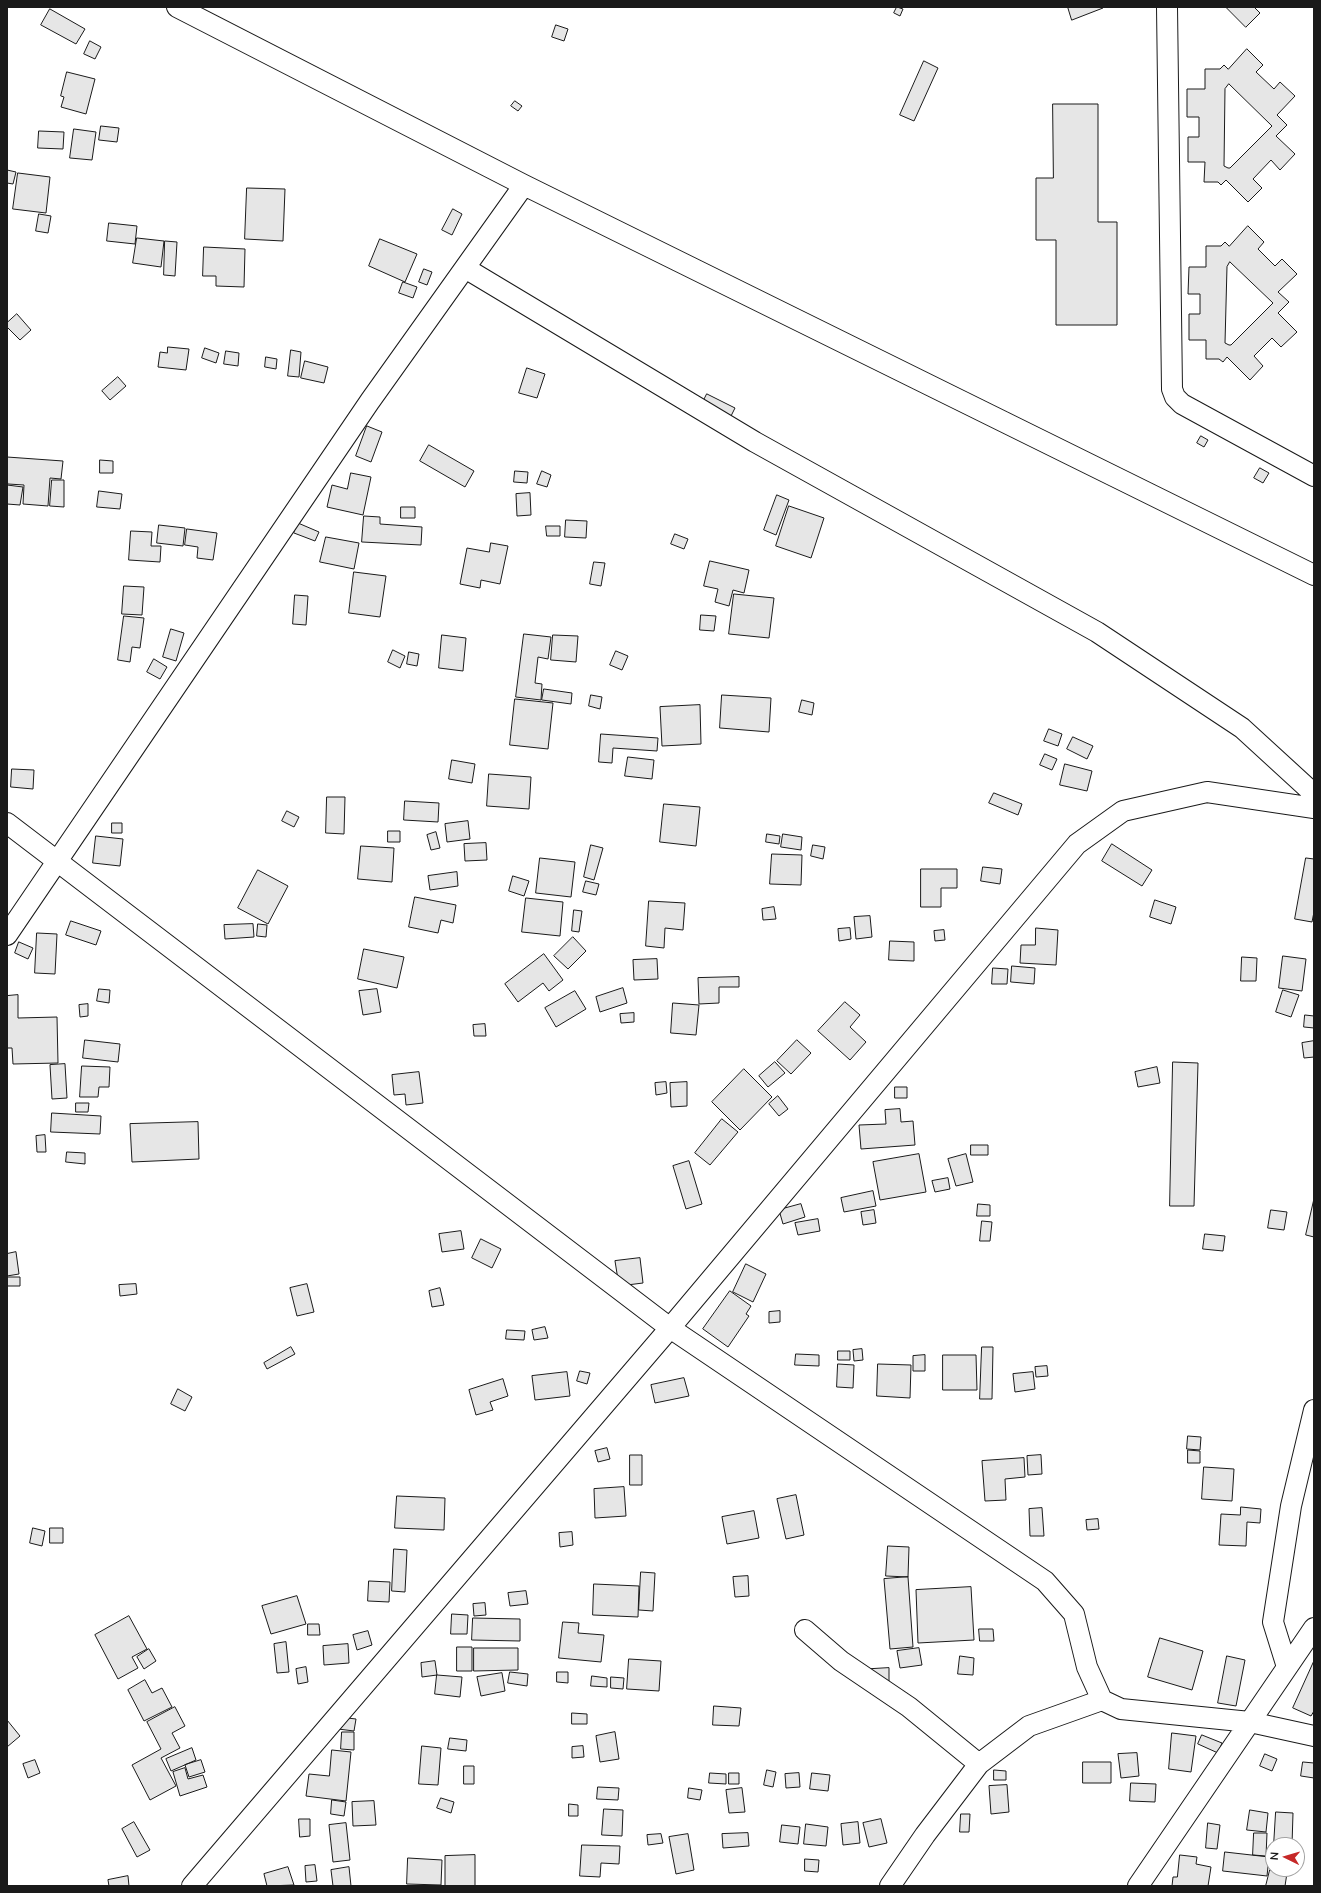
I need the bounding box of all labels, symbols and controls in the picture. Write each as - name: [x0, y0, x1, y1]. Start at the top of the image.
- north arrow: [1265, 1837, 1305, 1877]
- text: N: [1267, 1851, 1281, 1861]

